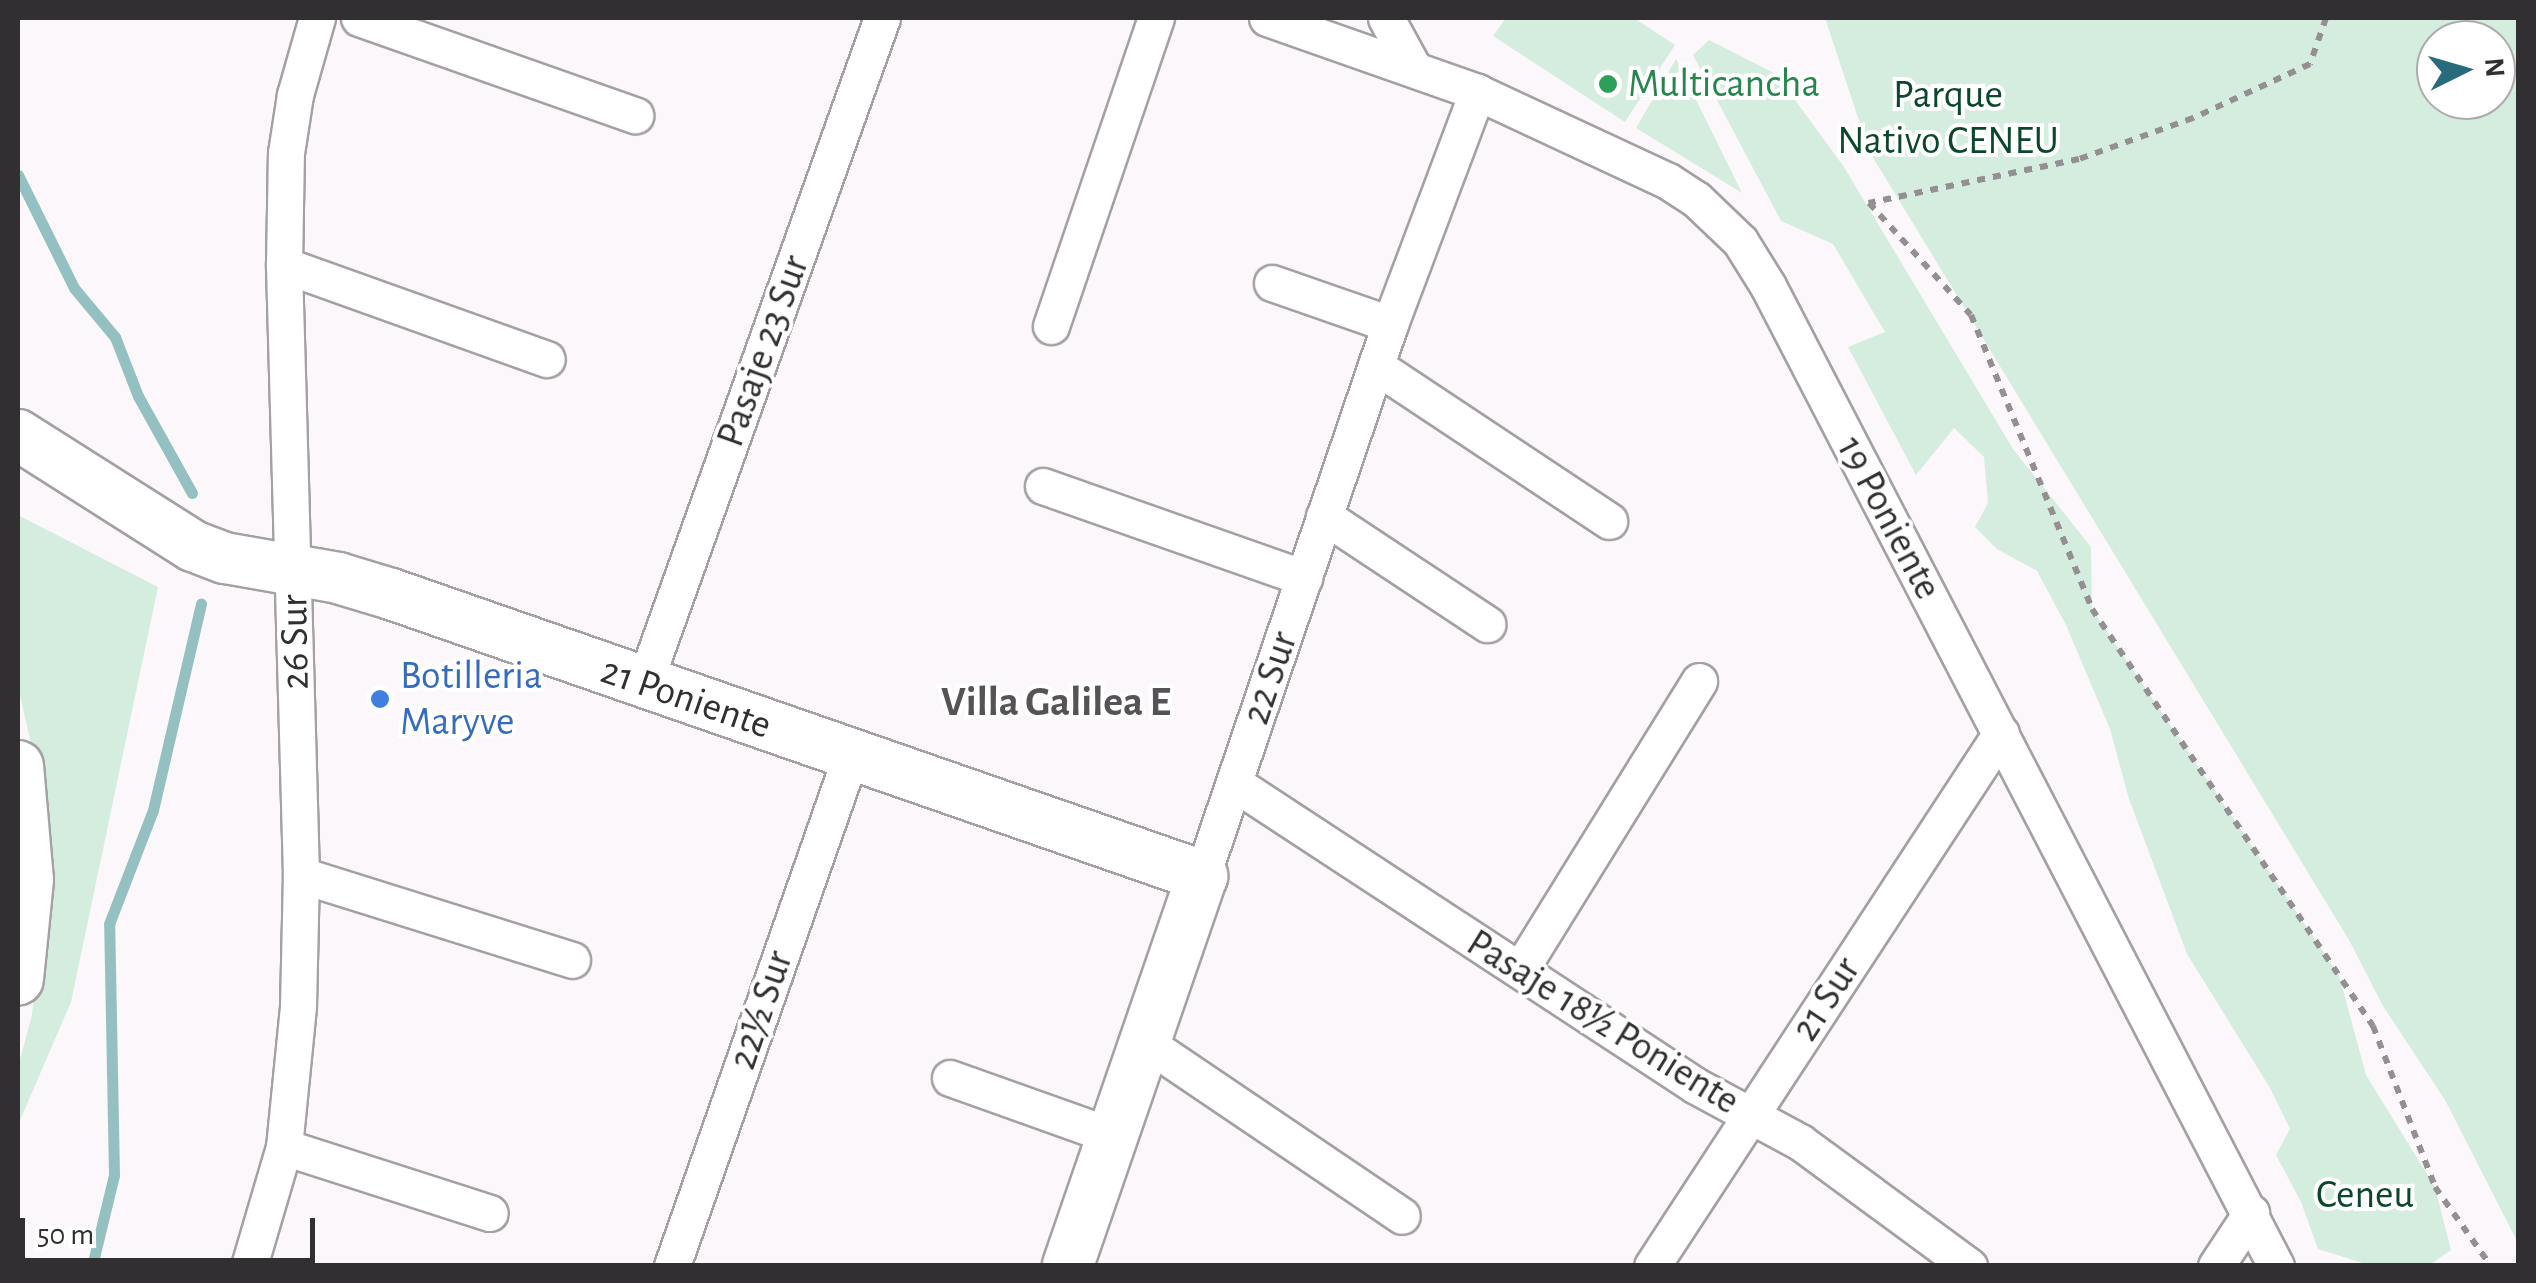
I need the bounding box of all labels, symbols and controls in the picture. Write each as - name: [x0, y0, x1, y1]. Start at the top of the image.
- north arrow: [2416, 20, 2516, 120]
- text: N: [2479, 57, 2509, 78]
- place label: Multicancha: [1628, 60, 1820, 108]
- park label: Parque Nativo CENEU: [1837, 71, 2059, 165]
- marker: Multicancha: [1597, 73, 1619, 95]
- street label: Pasaje 23 Sur: [706, 249, 820, 453]
- street label: 19 Poniente: [1826, 428, 1952, 608]
- street label: 26 Sur: [270, 594, 320, 690]
- street label: 22 Sur: [1232, 625, 1308, 731]
- street label: 21 Poniente: [595, 647, 777, 749]
- place label: Botilleria Maryve: [400, 652, 542, 746]
- district label: Villa Galilea E: [941, 677, 1171, 727]
- marker: Botilleria Maryve: [369, 688, 391, 710]
- street label: Pasaje 18½ Poniente: [1458, 919, 1748, 1125]
- street label: 22½ Sur: [718, 944, 804, 1076]
- street label: 21 Sur: [1781, 948, 1871, 1050]
- park label: Ceneu: [2316, 1171, 2414, 1219]
- scale bar: [25, 1198, 320, 1260]
- text: 50 m: [37, 1220, 94, 1250]

